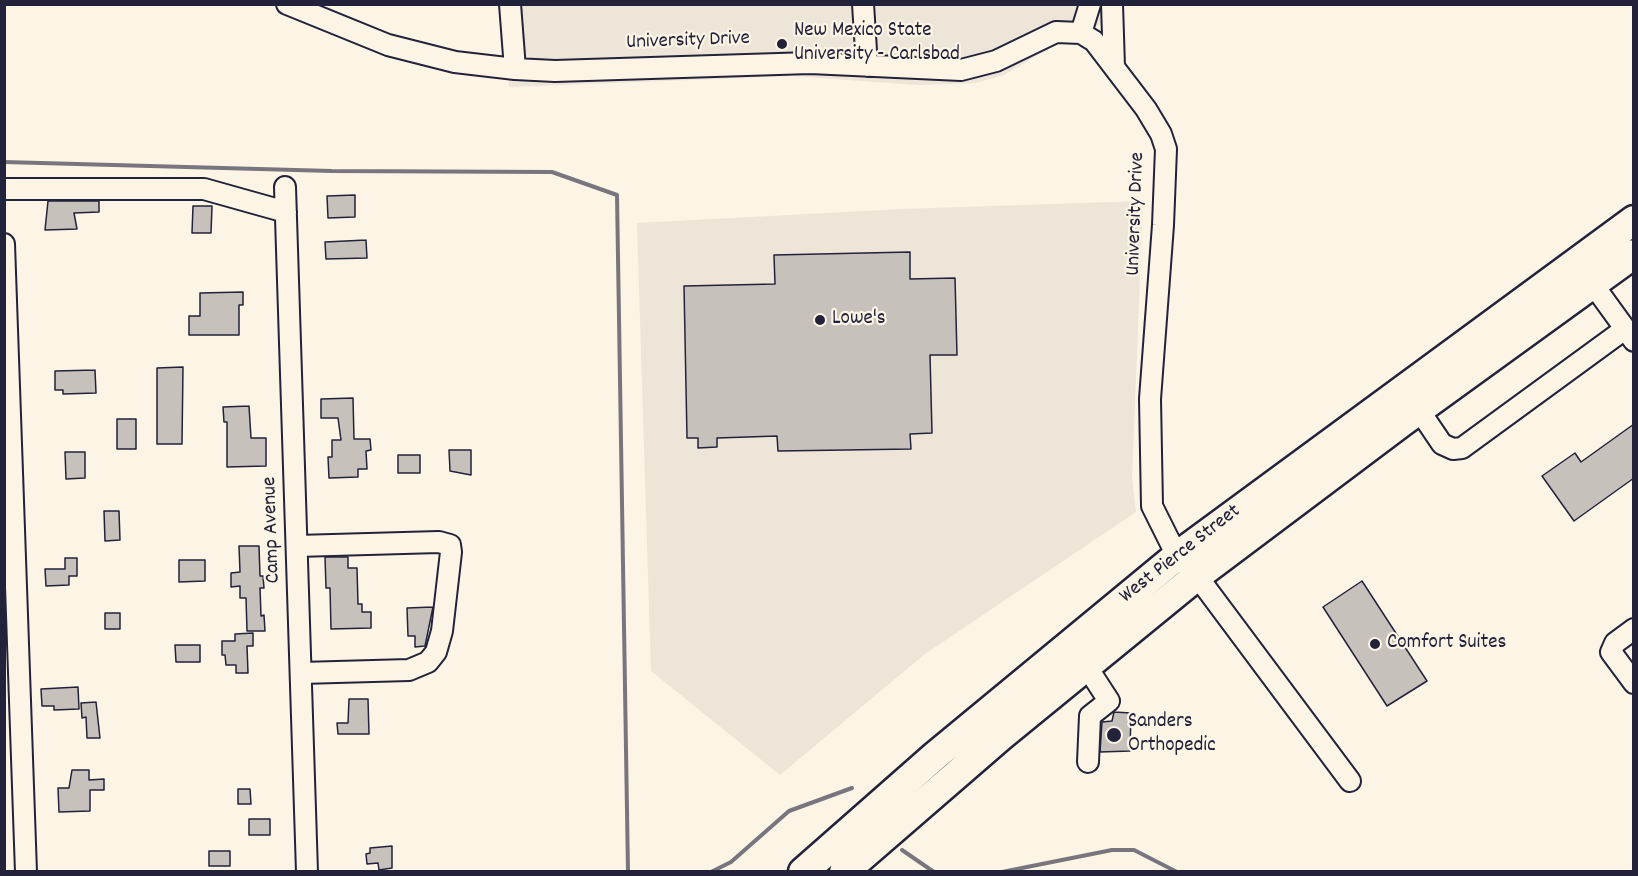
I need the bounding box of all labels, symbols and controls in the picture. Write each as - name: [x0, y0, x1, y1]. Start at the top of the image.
- place label: New Mexico State University - Carlsbad: [794, 19, 960, 69]
- street label: University Drive: [626, 27, 750, 57]
- marker: New Mexico State University - Carlsbad: [775, 37, 789, 51]
- street label: University Drive: [1122, 152, 1152, 276]
- place label: Lowe's: [832, 307, 886, 333]
- marker: Lowe's: [813, 313, 827, 327]
- street label: Camp Avenue: [259, 476, 287, 584]
- street label: West Pierce Street: [1115, 500, 1247, 610]
- place label: Comfort Suites: [1387, 631, 1506, 657]
- marker: Comfort Suites: [1368, 637, 1382, 651]
- place label: Sanders Orthopedic: [1128, 710, 1216, 760]
- marker: Sanders Orthopedic: [1105, 726, 1123, 744]

